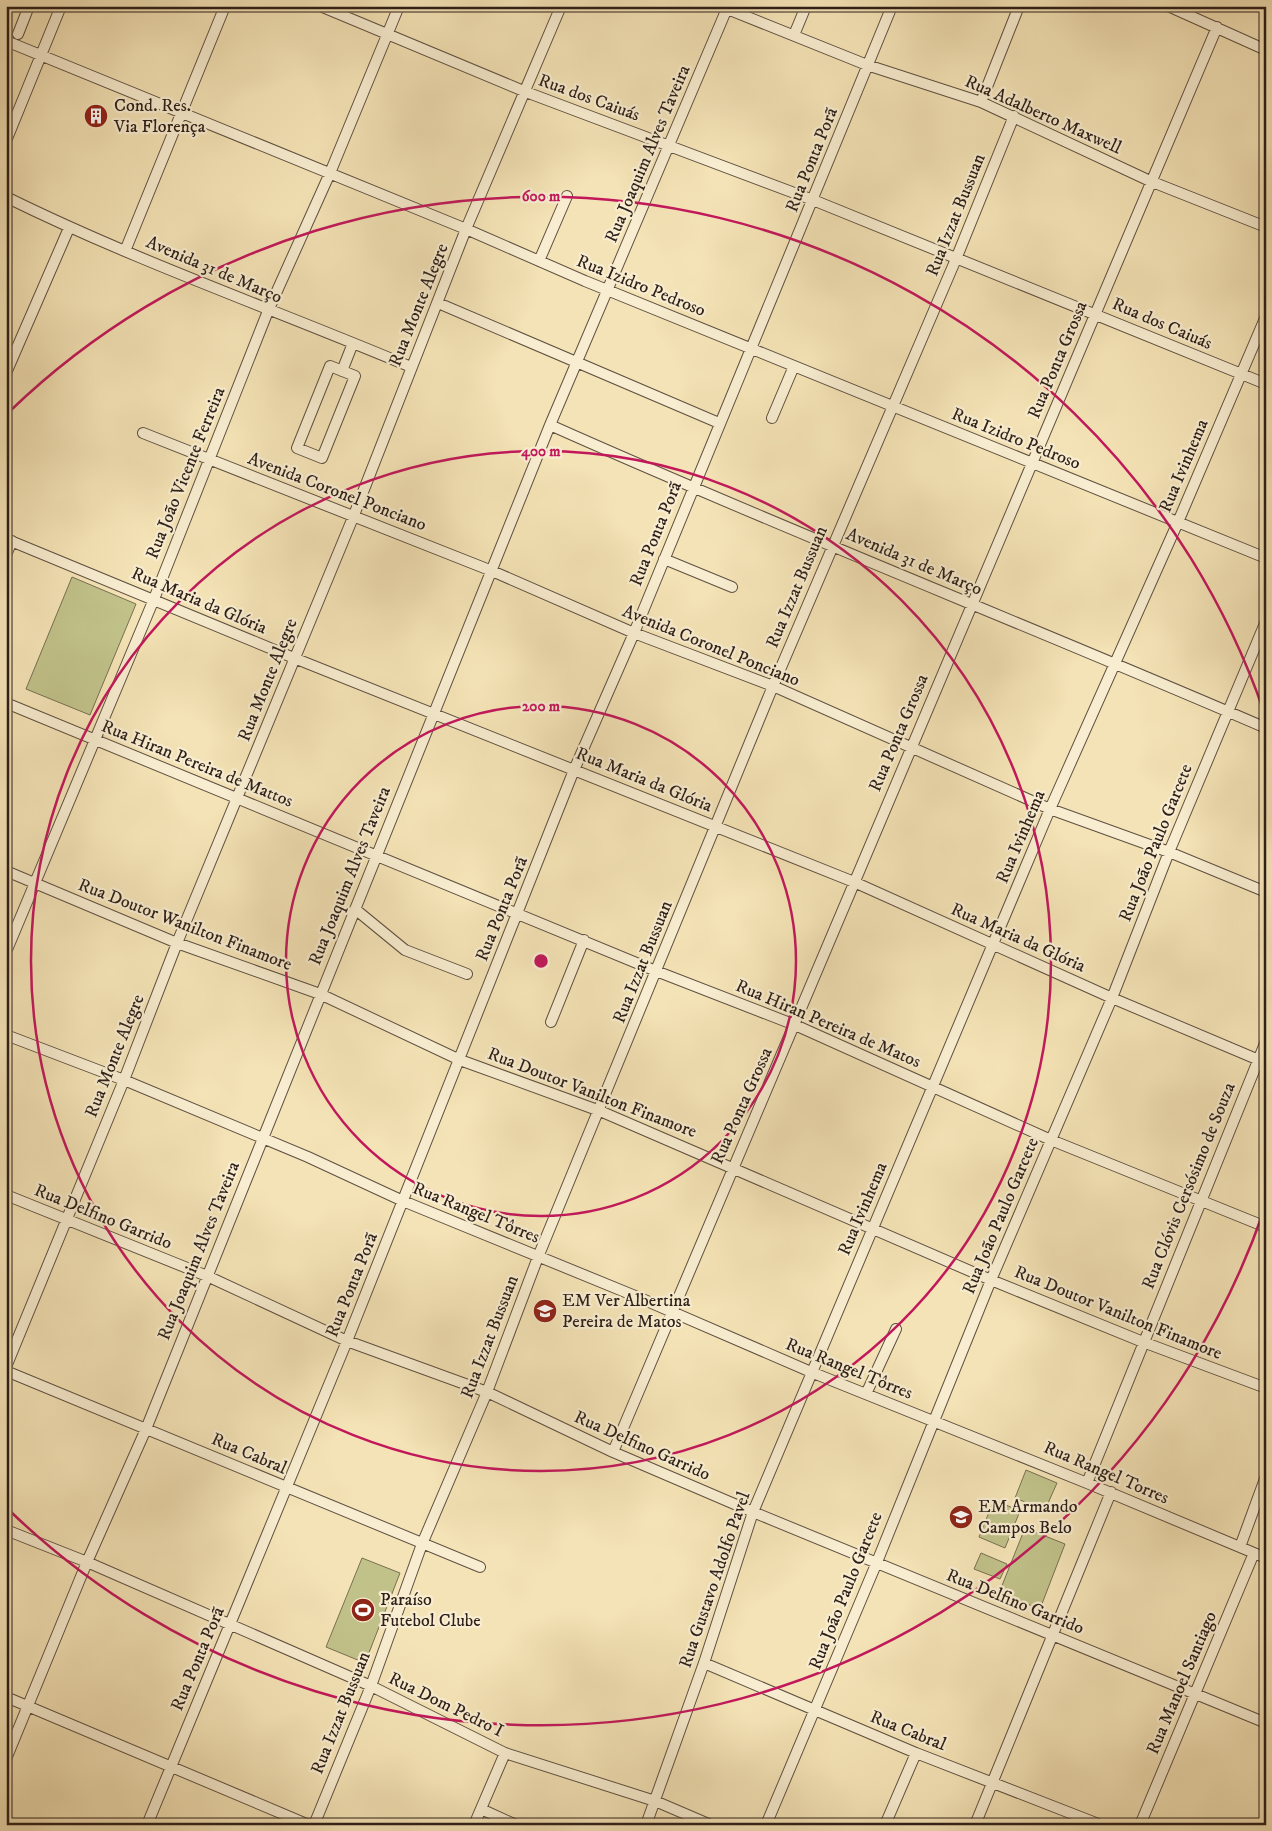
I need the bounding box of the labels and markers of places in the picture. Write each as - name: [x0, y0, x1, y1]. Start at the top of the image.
- place label: Cond. Res. Via Florença: [113, 95, 206, 138]
- building icon: Cond. Res. Via Florença: [83, 103, 109, 129]
- centre of rings: [532, 952, 550, 970]
- place label: EM Ver Albertina Pereira de Matos: [562, 1290, 691, 1333]
- school or university icon: EM Ver Albertina Pereira de Matos: [532, 1298, 558, 1324]
- place label: EM Armando Campos Belo: [978, 1496, 1078, 1539]
- school or university icon: EM Armando Campos Belo: [948, 1504, 974, 1530]
- place label: Paraíso Futebol Clube: [380, 1589, 481, 1632]
- sports icon: Paraíso Futebol Clube: [350, 1597, 376, 1623]

